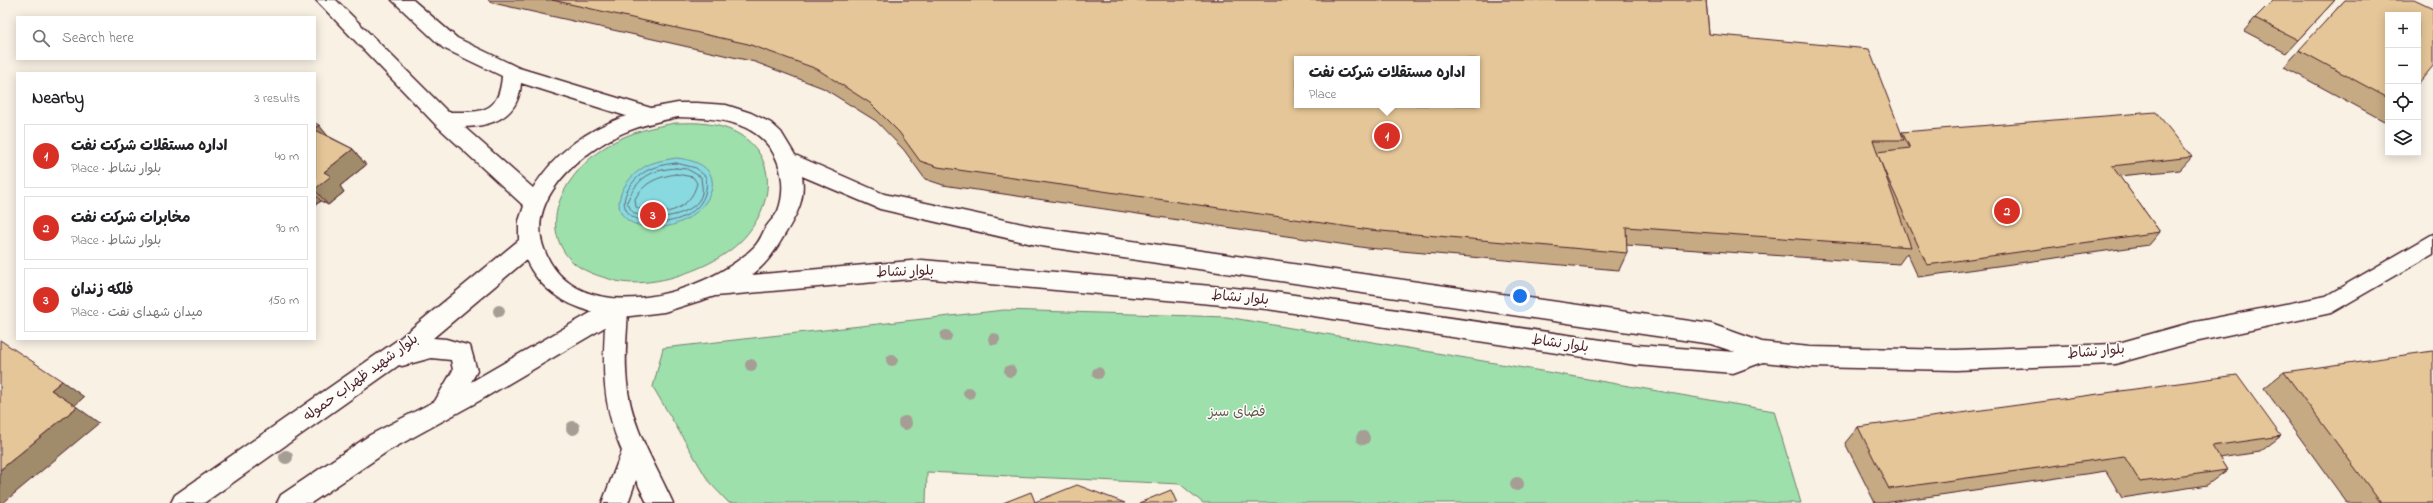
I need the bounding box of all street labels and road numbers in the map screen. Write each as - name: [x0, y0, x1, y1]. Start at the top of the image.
- street label: بلوار نشاط: [876, 260, 934, 284]
- street label: بلوار نشاط: [1210, 285, 1270, 311]
- street label: بلوار شهید ظهراب حموله: [299, 329, 423, 427]
- street label: بلوار نشاط: [1530, 330, 1590, 358]
- street label: بلوار نشاط: [2066, 339, 2126, 365]

